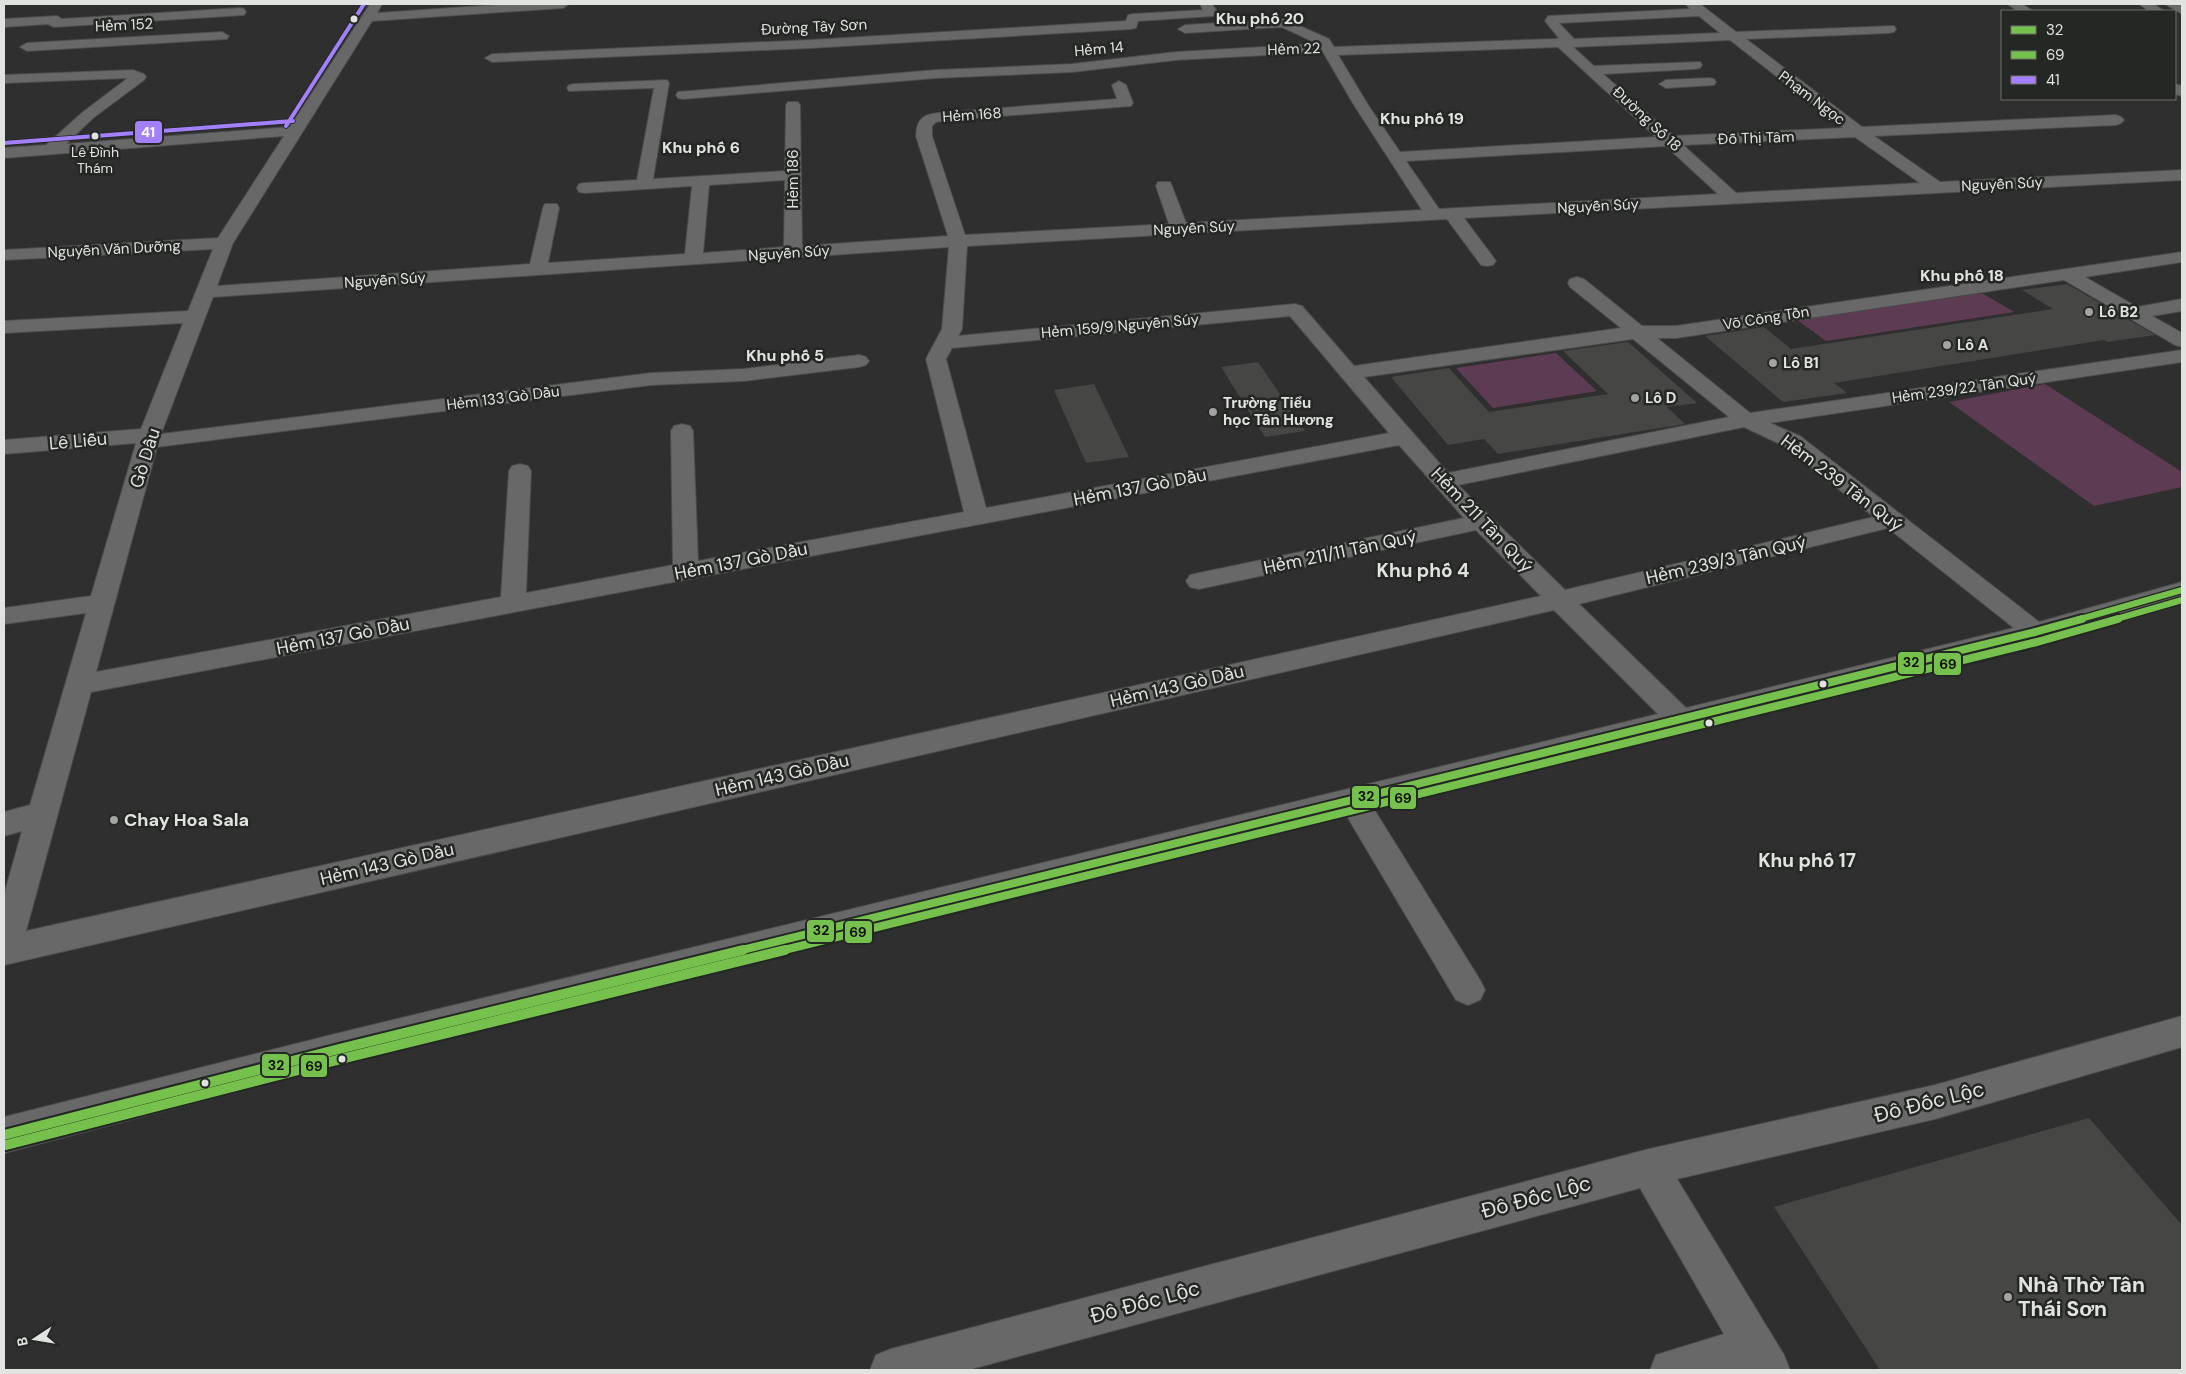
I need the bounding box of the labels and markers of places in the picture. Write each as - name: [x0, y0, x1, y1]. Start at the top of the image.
- unlabelled marker: [349, 14, 359, 24]
- marker: Lê Đình Thám: [90, 131, 100, 141]
- place label: Lê Đình Thám: [71, 143, 119, 177]
- place label: Lô B2: [2099, 302, 2138, 322]
- marker: Lô B2: [2083, 306, 2095, 318]
- place label: Lô A: [1957, 335, 1989, 355]
- marker: Lô A: [1941, 339, 1953, 351]
- place label: Lô B1: [1783, 353, 1819, 373]
- marker: Lô B1: [1767, 357, 1779, 369]
- place label: Lô D: [1645, 388, 1676, 408]
- marker: Lô D: [1629, 392, 1641, 404]
- place label: Trường Tiểu học Tân Hương: [1223, 393, 1334, 430]
- marker: Trường Tiểu học Tân Hương: [1207, 406, 1219, 418]
- unlabelled marker: [1818, 679, 1828, 689]
- unlabelled marker: [1704, 718, 1714, 728]
- place label: Chay Hoa Sala: [124, 808, 249, 832]
- marker: Chay Hoa Sala: [108, 814, 120, 826]
- unlabelled marker: [337, 1054, 347, 1064]
- unlabelled marker: [200, 1078, 210, 1088]
- place label: Nhà Thờ Tân Thái Sơn: [2018, 1271, 2145, 1323]
- marker: Nhà Thờ Tân Thái Sơn: [2002, 1291, 2014, 1303]

